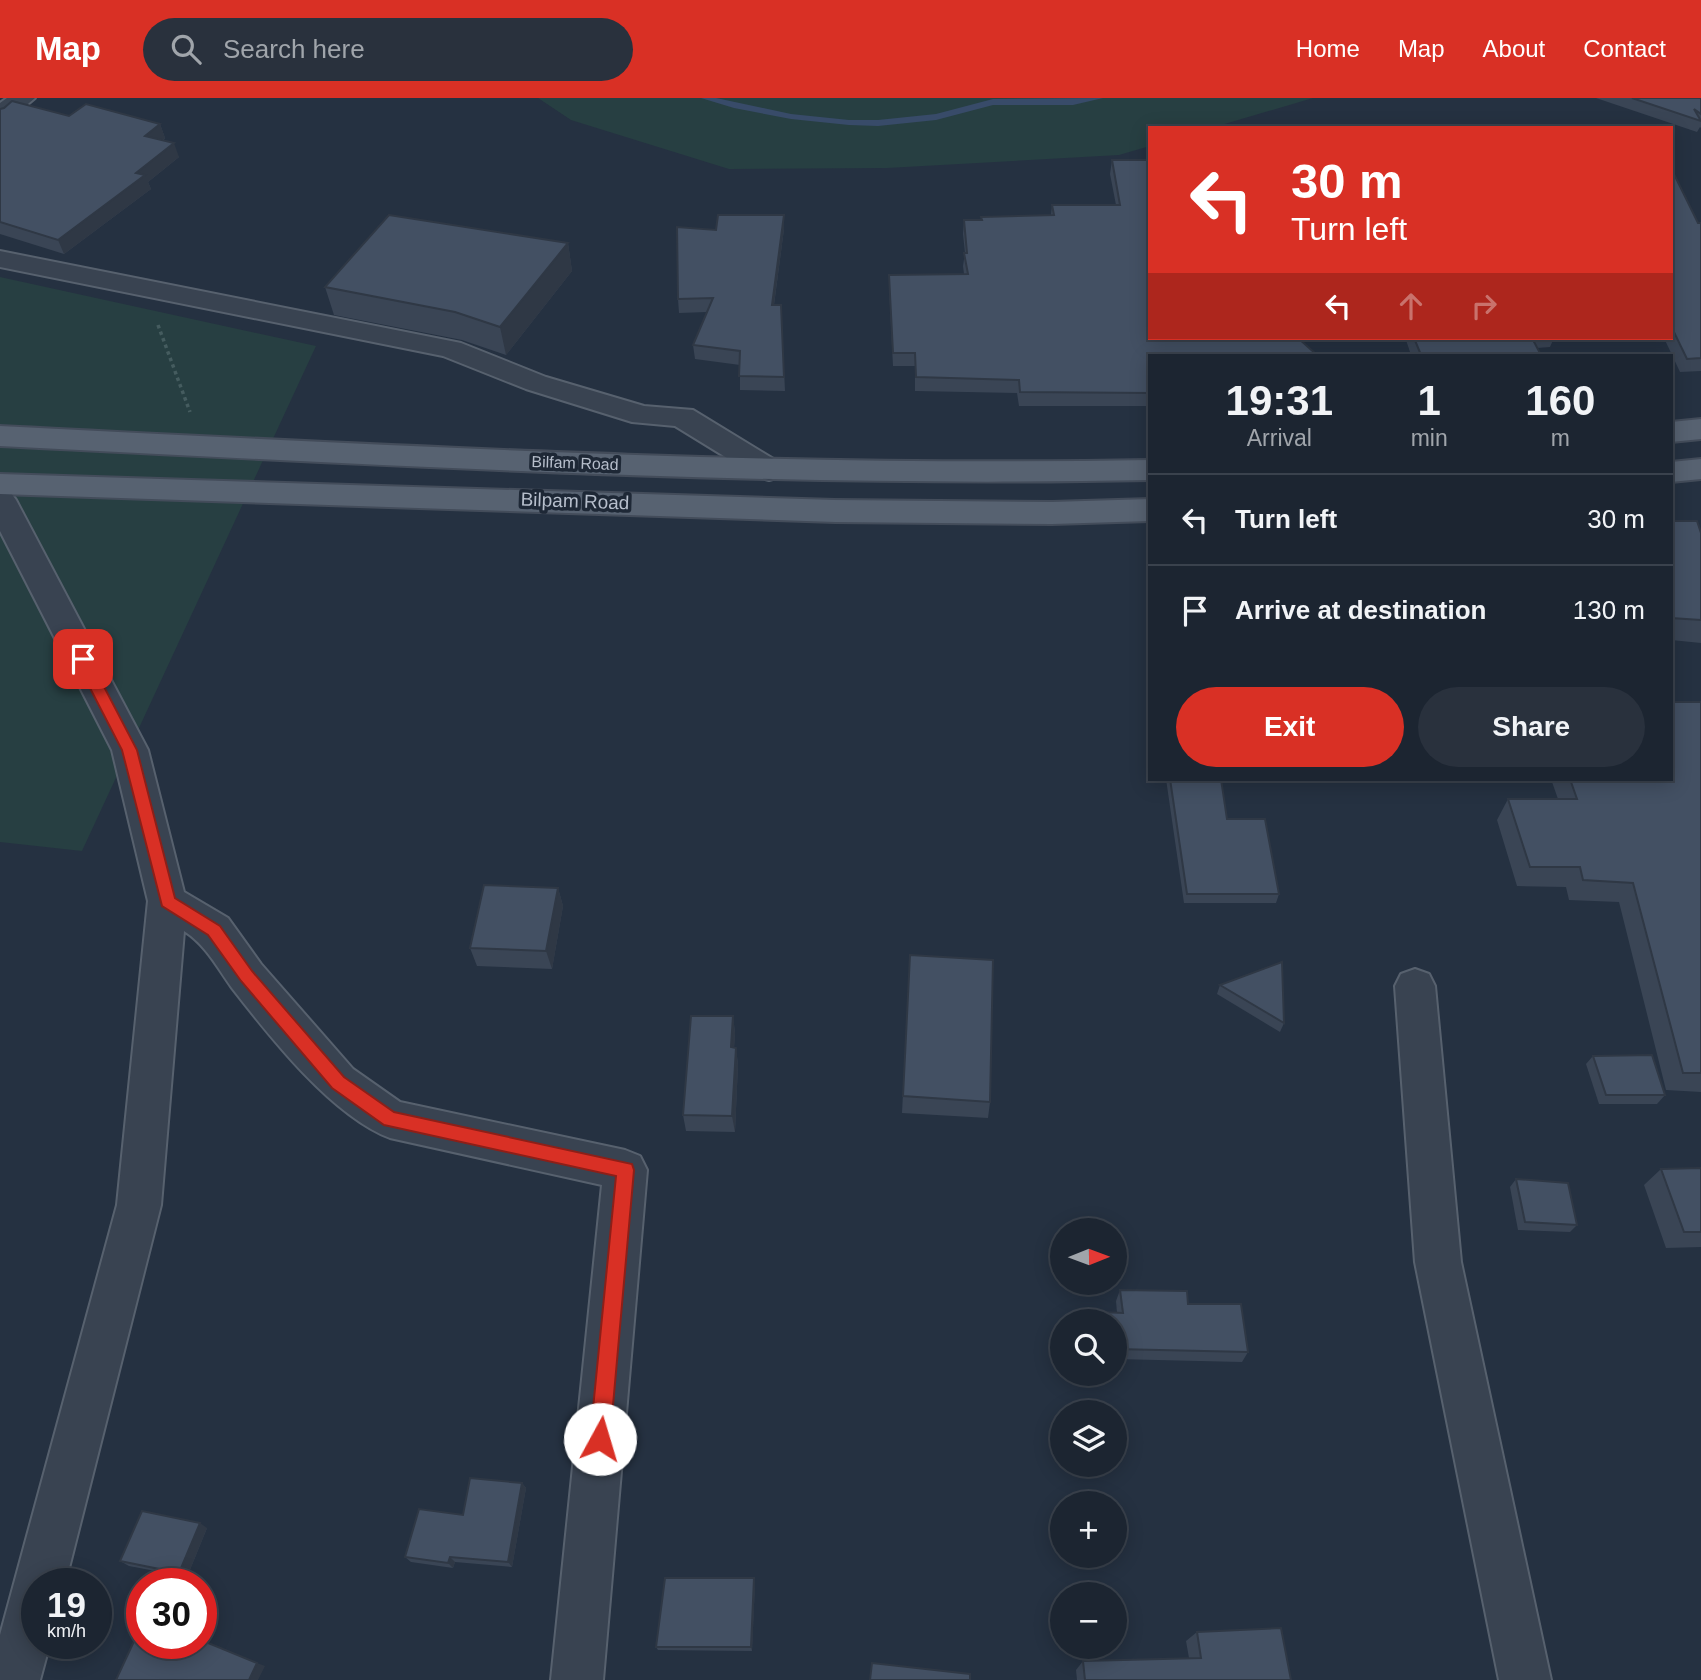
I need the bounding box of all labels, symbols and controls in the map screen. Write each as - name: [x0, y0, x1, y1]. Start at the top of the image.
- search box: [143, 18, 633, 81]
- text: Map: [35, 30, 101, 67]
- icon: search: [167, 30, 205, 68]
- text: Search here: [223, 34, 365, 64]
- text: Home: [1296, 35, 1360, 62]
- text: Map: [1398, 35, 1445, 62]
- text: About: [1483, 35, 1545, 62]
- text: Contact: [1583, 35, 1666, 62]
- icon: left: [1176, 154, 1267, 245]
- text: 30 m: [1291, 154, 1403, 208]
- text: Turn left: [1291, 211, 1407, 247]
- icon: left: [1319, 287, 1357, 325]
- icon: ahead: [1392, 287, 1430, 325]
- icon: right: [1465, 287, 1503, 325]
- text: 19:31: [1226, 377, 1333, 424]
- text: 1: [1417, 377, 1441, 424]
- text: 160: [1525, 377, 1595, 424]
- text: Arrival: [1247, 425, 1312, 451]
- text: min: [1411, 425, 1448, 451]
- text: m: [1551, 425, 1570, 451]
- street label: Bilfam Road: [531, 453, 619, 473]
- street label: Bilpam Road: [520, 489, 630, 513]
- icon: left: [1176, 501, 1214, 539]
- text: Turn left: [1235, 504, 1337, 534]
- text: 30 m: [1587, 504, 1645, 534]
- icon: arrive: [1176, 592, 1214, 630]
- text: Arrive at destination: [1235, 595, 1486, 625]
- text: 130 m: [1573, 595, 1645, 625]
- pin: [53, 629, 113, 689]
- icon: arrive: [64, 640, 102, 678]
- button: Exit: [1176, 687, 1404, 767]
- button: Share: [1418, 687, 1645, 767]
- north arrow: [1050, 1218, 1127, 1295]
- map controls: [1050, 1218, 1127, 1659]
- button: search: [1050, 1309, 1127, 1386]
- button: layers: [1050, 1400, 1127, 1477]
- position arrow: [563, 1402, 637, 1476]
- button: +: [1050, 1491, 1127, 1568]
- speed limit sign: 30: [126, 1568, 217, 1659]
- button: −: [1050, 1582, 1127, 1659]
- text: 19: [47, 1585, 86, 1624]
- text: km/h: [47, 1621, 86, 1641]

